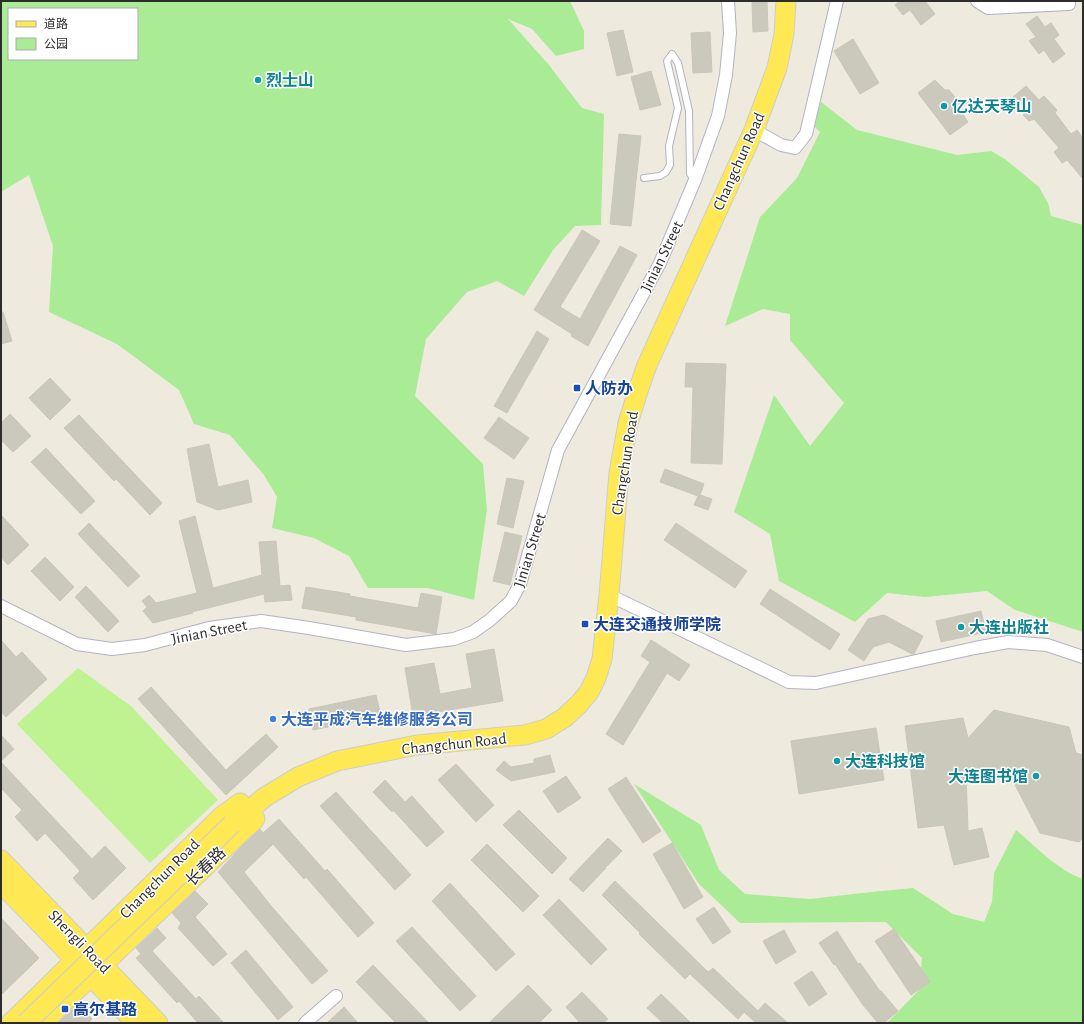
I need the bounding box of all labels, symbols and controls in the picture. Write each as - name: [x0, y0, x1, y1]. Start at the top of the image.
- legend: [8, 8, 138, 60]
- text: 道路: [44, 17, 68, 30]
- text: 公园: [44, 38, 68, 50]
- place label: 烈士山: [266, 72, 314, 89]
- marker: 烈士山: [253, 75, 263, 85]
- place label: 亿达天琴山: [952, 98, 1032, 115]
- marker: 亿达天琴山: [939, 101, 949, 111]
- street label: Changchun Road: [710, 110, 768, 213]
- street label: Jinian Street: [638, 218, 686, 294]
- place label: 人防办: [585, 380, 633, 397]
- marker: 人防办: [572, 383, 582, 393]
- street label: Changchun Road: [609, 410, 641, 516]
- street label: Jinian Street: [511, 511, 549, 589]
- place label: 大连交通技师学院: [593, 615, 721, 633]
- street label: Jinian Street: [170, 617, 248, 647]
- place label: 大连出版社: [969, 618, 1049, 636]
- marker: 大连交通技师学院: [580, 619, 590, 629]
- marker: 大连出版社: [956, 622, 966, 632]
- place label: 大连平成汽车维修服务公司: [281, 710, 473, 728]
- marker: 大连平成汽车维修服务公司: [268, 714, 278, 724]
- street label: Changchun Road: [401, 731, 507, 757]
- place label: 大连科技馆: [845, 753, 925, 770]
- marker: 大连科技馆: [832, 756, 842, 766]
- place label: 大连图书馆: [948, 768, 1028, 785]
- marker: 大连图书馆: [1031, 771, 1041, 781]
- street label: Changchun Road: [117, 836, 203, 922]
- street label: 长春路: [182, 844, 229, 889]
- street label: Shengli Road: [45, 907, 113, 977]
- place label: 高尔基路: [73, 1001, 137, 1018]
- marker: 高尔基路: [60, 1004, 70, 1014]

